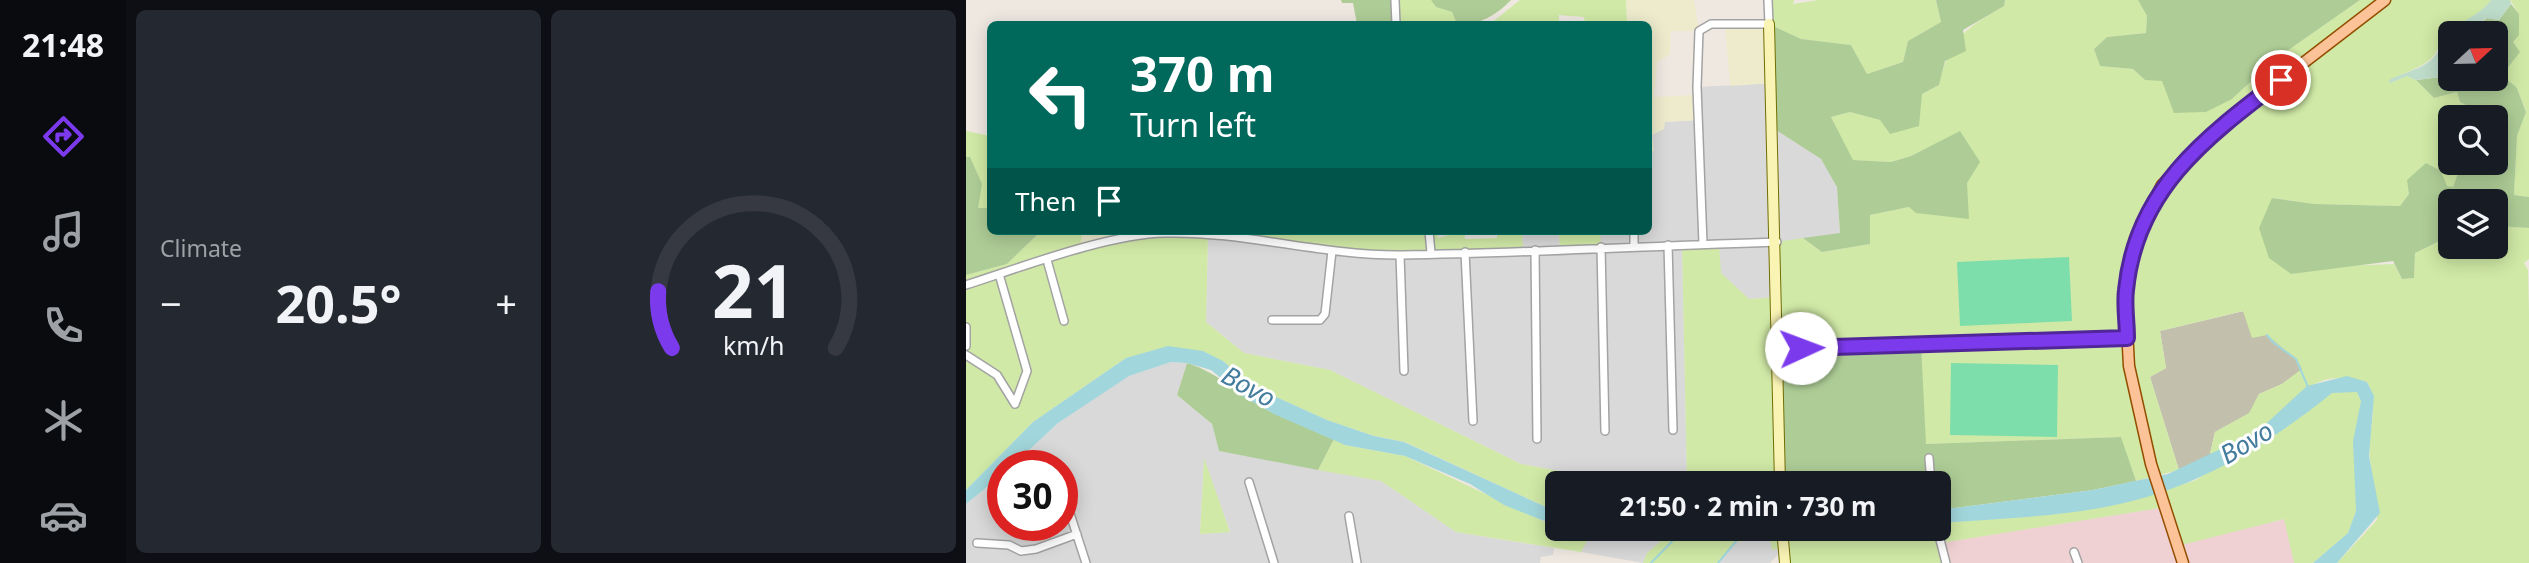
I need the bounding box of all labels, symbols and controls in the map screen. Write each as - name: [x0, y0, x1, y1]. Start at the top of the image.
- north arrow: [2438, 21, 2508, 91]
- map controls: [2438, 21, 2508, 259]
- text: 21:48: [22, 23, 104, 66]
- text: 370 m: [1130, 40, 1275, 106]
- icon: left: [1015, 49, 1106, 140]
- pin: [2251, 50, 2311, 110]
- icon: arrive: [2262, 61, 2300, 99]
- text: Turn left: [1130, 103, 1256, 146]
- button: search: [2438, 105, 2508, 175]
- icon: directions: [39, 112, 88, 161]
- icon: arrive: [1090, 182, 1128, 220]
- text: Then: [1015, 183, 1076, 219]
- button: layers: [2438, 189, 2508, 259]
- icon: music: [39, 207, 88, 256]
- text: Climate: [160, 232, 242, 264]
- text: 21: [712, 240, 795, 339]
- text: 20.5°: [276, 267, 401, 338]
- text: −: [160, 277, 182, 329]
- text: +: [495, 277, 517, 329]
- icon: phone: [39, 301, 88, 350]
- position arrow: [1764, 311, 1838, 385]
- text: km/h: [723, 327, 784, 361]
- water label: Bovo: [1216, 357, 1282, 415]
- icon: climate: [39, 396, 88, 445]
- water label: Bovo: [2213, 412, 2279, 472]
- speed limit sign: 30: [987, 450, 1078, 541]
- text: 21:50 · 2 min · 730 m: [1620, 488, 1876, 524]
- icon: car: [39, 491, 88, 540]

